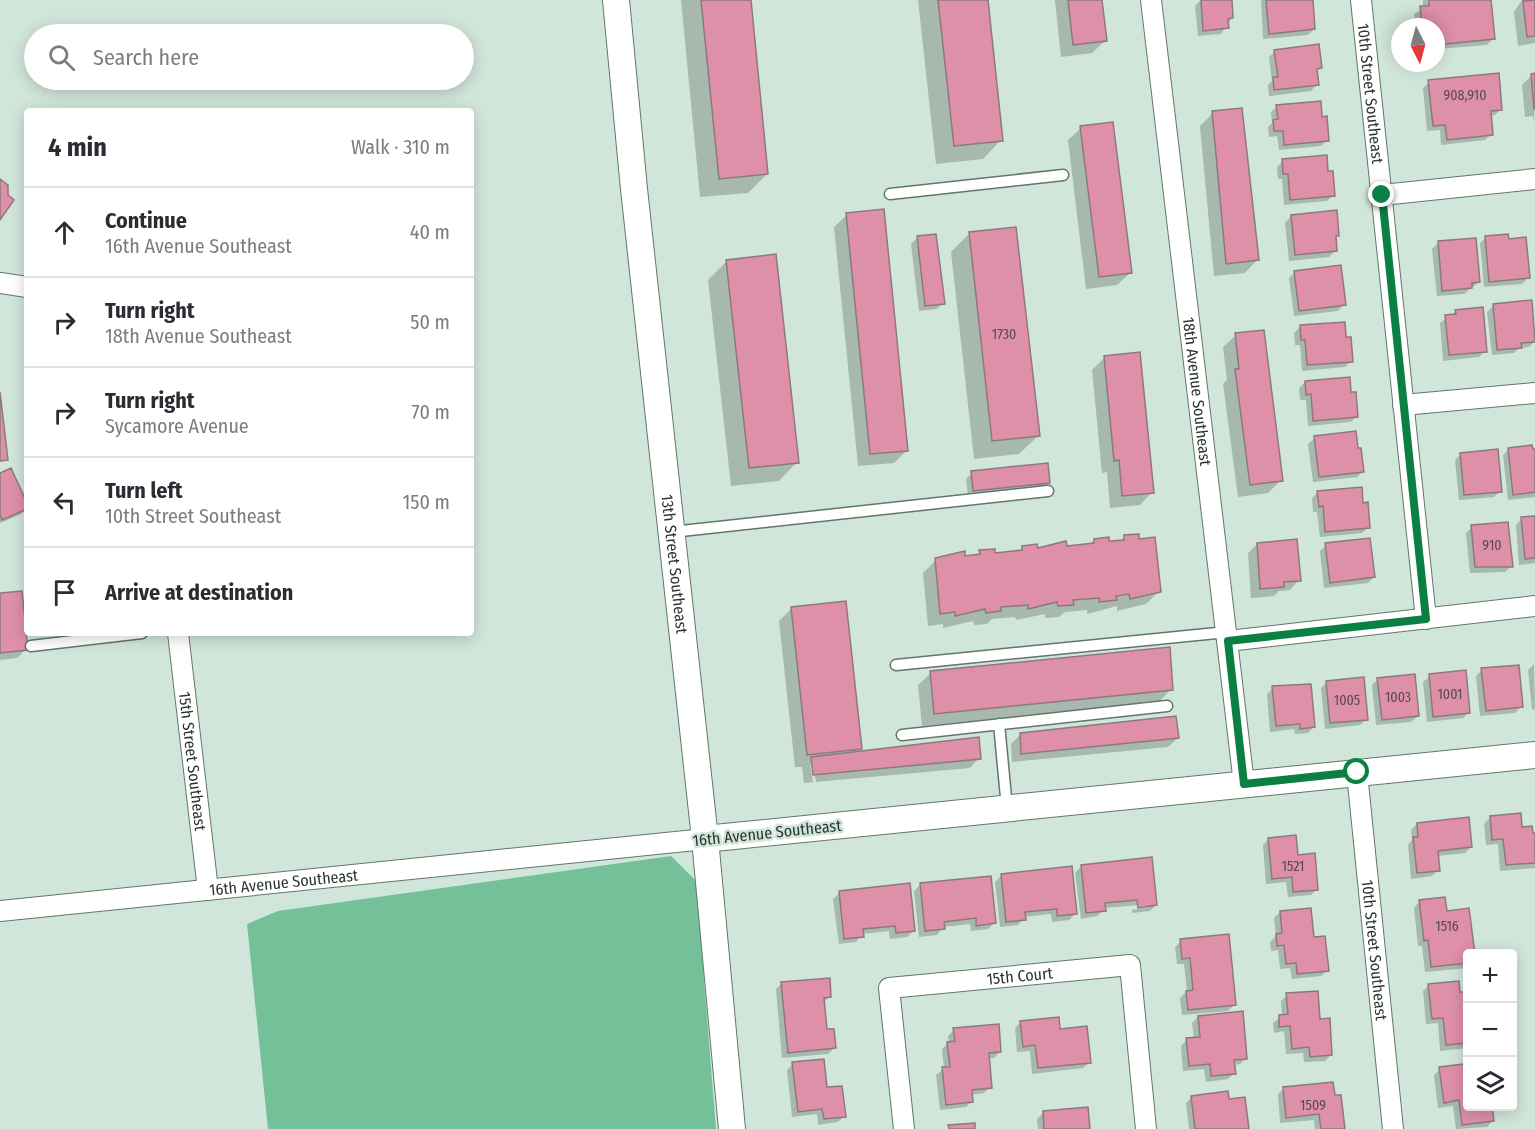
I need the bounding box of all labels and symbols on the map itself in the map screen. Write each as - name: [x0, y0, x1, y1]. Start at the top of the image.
- north arrow: [1391, 18, 1445, 72]
- street label: 10th Street Southeast: [1354, 22, 1388, 165]
- house number: 908,910: [1444, 87, 1487, 104]
- route end: [1368, 181, 1394, 207]
- street label: 18th Avenue Southeast: [1179, 316, 1216, 467]
- house number: 1730: [992, 326, 1016, 343]
- street label: 13th Street Southeast: [658, 493, 692, 635]
- house number: 910: [1482, 537, 1502, 554]
- house number: 1001: [1437, 686, 1463, 703]
- house number: 1003: [1385, 689, 1411, 706]
- street label: 15th Street Southeast: [175, 690, 211, 833]
- house number: 1005: [1334, 692, 1360, 709]
- route start: [1343, 758, 1369, 784]
- street label: 16th Avenue Southeast: [692, 816, 843, 850]
- house number: 1521: [1281, 858, 1305, 875]
- street label: 16th Avenue Southeast: [208, 865, 360, 899]
- street label: 10th Street Southeast: [1358, 879, 1392, 1022]
- house number: 1516: [1435, 918, 1459, 935]
- street label: 15th Court: [986, 963, 1054, 988]
- house number: 1509: [1300, 1097, 1326, 1114]

